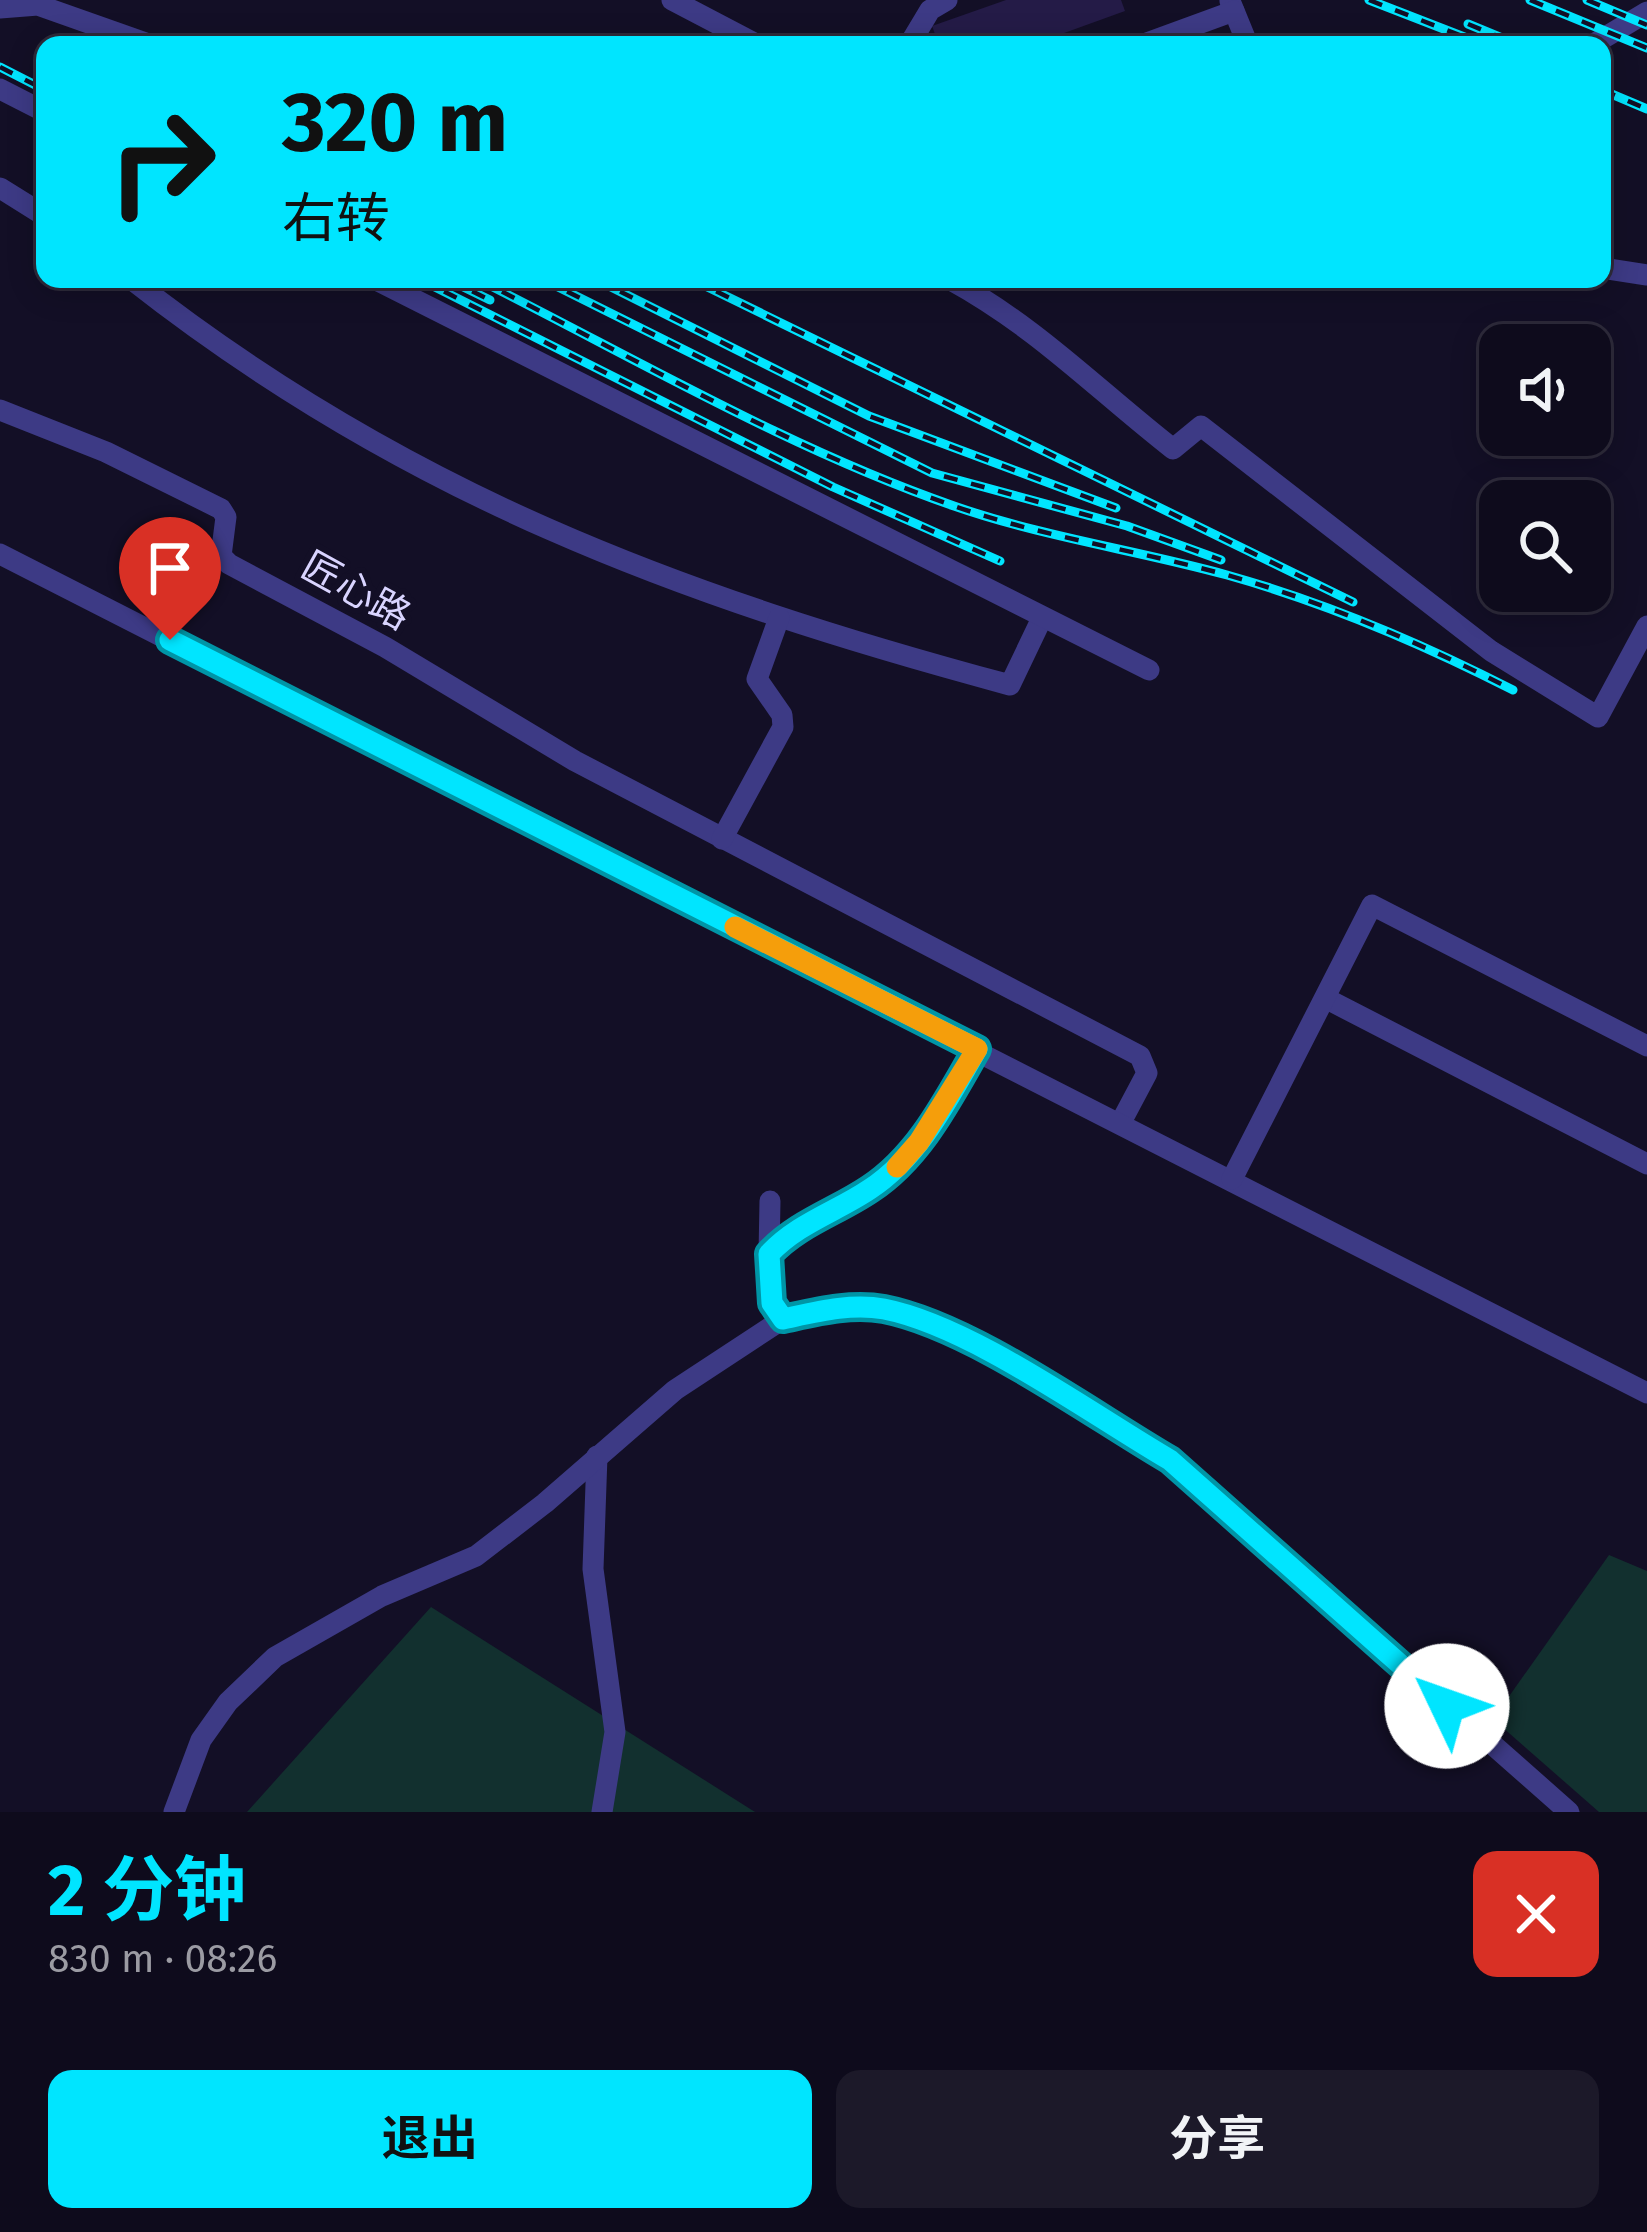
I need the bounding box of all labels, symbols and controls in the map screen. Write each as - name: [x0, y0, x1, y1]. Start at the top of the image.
- text: 320 m: [282, 72, 508, 173]
- icon: right: [84, 84, 240, 240]
- text: 右转: [282, 187, 390, 251]
- map controls: [1479, 324, 1611, 612]
- button: sound: [1479, 324, 1611, 456]
- button: search: [1479, 480, 1611, 612]
- pin: [119, 517, 221, 640]
- icon: arrive: [137, 535, 203, 601]
- street label: 匠心路: [294, 543, 418, 639]
- position arrow: [1384, 1643, 1510, 1769]
- text: 2 分钟: [48, 1848, 246, 1934]
- button: close: [1473, 1851, 1599, 1977]
- text: 830 m · 08:26: [48, 1936, 277, 1982]
- button: 退出: [48, 2070, 812, 2208]
- button: 分享: [836, 2070, 1599, 2208]

